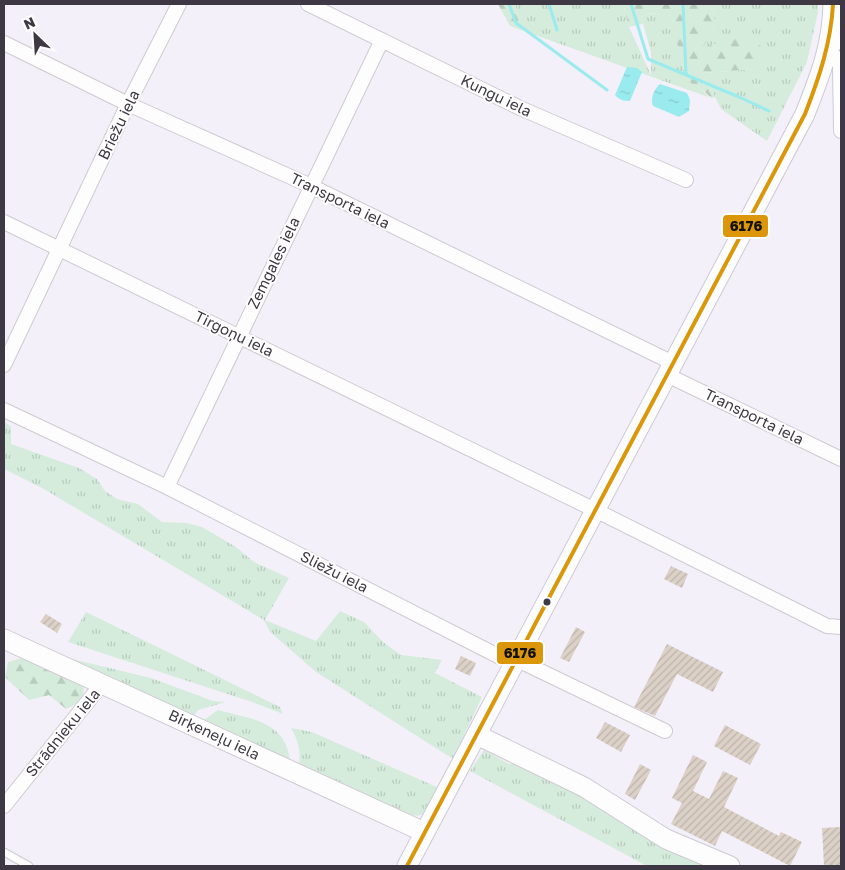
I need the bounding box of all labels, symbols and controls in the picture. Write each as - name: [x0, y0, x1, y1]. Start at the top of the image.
- north arrow: [10, 10, 60, 60]
- text: N: [21, 13, 38, 33]
- street label: Kungu iela: [458, 70, 535, 120]
- street label: Briežu iela: [94, 87, 143, 162]
- street label: Transporta iela: [288, 168, 393, 232]
- street label: Zemgales iela: [243, 214, 303, 311]
- line badge: 6176: [722, 214, 769, 238]
- text: 6176: [730, 217, 762, 234]
- street label: Tirgoņu iela: [192, 306, 277, 361]
- street label: Transporta iela: [702, 384, 807, 448]
- street label: Sliežu iela: [298, 546, 371, 596]
- unlabelled marker: [542, 597, 552, 607]
- line badge: 6176: [496, 641, 544, 665]
- text: 6176: [504, 644, 536, 661]
- street label: Strādnieku iela: [21, 685, 103, 780]
- street label: Birķeneļu iela: [166, 705, 263, 764]

